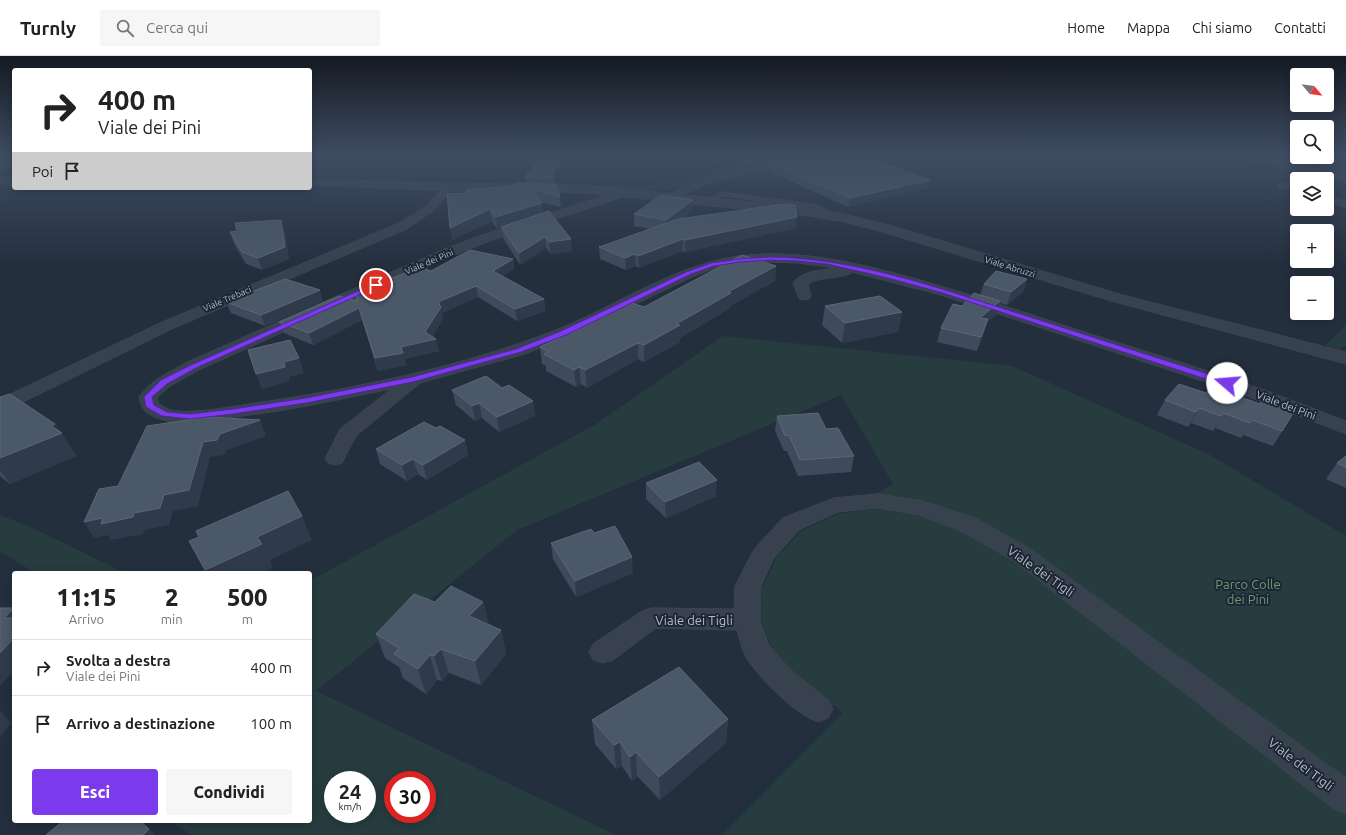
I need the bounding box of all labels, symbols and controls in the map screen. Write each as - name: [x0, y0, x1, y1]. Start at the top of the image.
- search box: [100, 10, 380, 46]
- text: Turnly: [20, 17, 76, 39]
- icon: search: [114, 17, 136, 39]
- text: Cerca qui: [146, 19, 208, 36]
- text: Home: [1067, 20, 1105, 36]
- text: Mappa: [1127, 20, 1170, 36]
- text: Chi siamo: [1192, 20, 1252, 36]
- text: Contatti: [1274, 20, 1326, 36]
- north arrow: [1290, 68, 1334, 112]
- map controls: [1290, 68, 1334, 320]
- icon: right: [32, 84, 84, 136]
- text: 400 m: [98, 84, 176, 115]
- text: Viale dei Pini: [98, 117, 201, 137]
- button: search: [1290, 120, 1334, 164]
- icon: arrive: [61, 160, 83, 182]
- text: Poi: [32, 163, 53, 180]
- button: layers: [1290, 172, 1334, 216]
- button: +: [1290, 224, 1334, 268]
- street label: Viale dei Pini: [403, 247, 455, 277]
- street label: Viale Abruzzi: [984, 255, 1036, 279]
- pin: [359, 268, 393, 302]
- icon: arrive: [365, 274, 387, 296]
- button: −: [1290, 276, 1334, 320]
- street label: Viale Trebaci: [201, 284, 253, 314]
- position arrow: [1206, 362, 1248, 404]
- street label: Viale dei Pini: [1254, 388, 1318, 422]
- street label: Viale dei Tigli: [1005, 543, 1077, 599]
- park label: Parco Colle dei Pini: [1215, 577, 1281, 606]
- text: 11:15: [56, 584, 116, 611]
- text: 2: [165, 584, 178, 611]
- text: 500: [227, 584, 268, 611]
- text: Arrivo: [69, 612, 104, 626]
- text: min: [161, 612, 183, 626]
- text: m: [242, 612, 253, 626]
- street label: Viale dei Tigli: [655, 613, 733, 627]
- text: Svolta a destra: [66, 652, 171, 669]
- icon: right: [32, 657, 54, 679]
- text: 400 m: [250, 659, 292, 676]
- text: Viale dei Pini: [66, 669, 141, 683]
- icon: arrive: [32, 713, 54, 735]
- text: Arrivo a destinazione: [66, 715, 215, 732]
- text: 100 m: [250, 715, 292, 732]
- street label: Viale dei Tigli: [1266, 735, 1336, 793]
- button: Esci: [32, 769, 158, 815]
- button: Condividi: [166, 769, 292, 815]
- speed limit sign: 30: [384, 771, 436, 823]
- text: 24: [339, 780, 361, 803]
- text: km/h: [338, 801, 362, 812]

